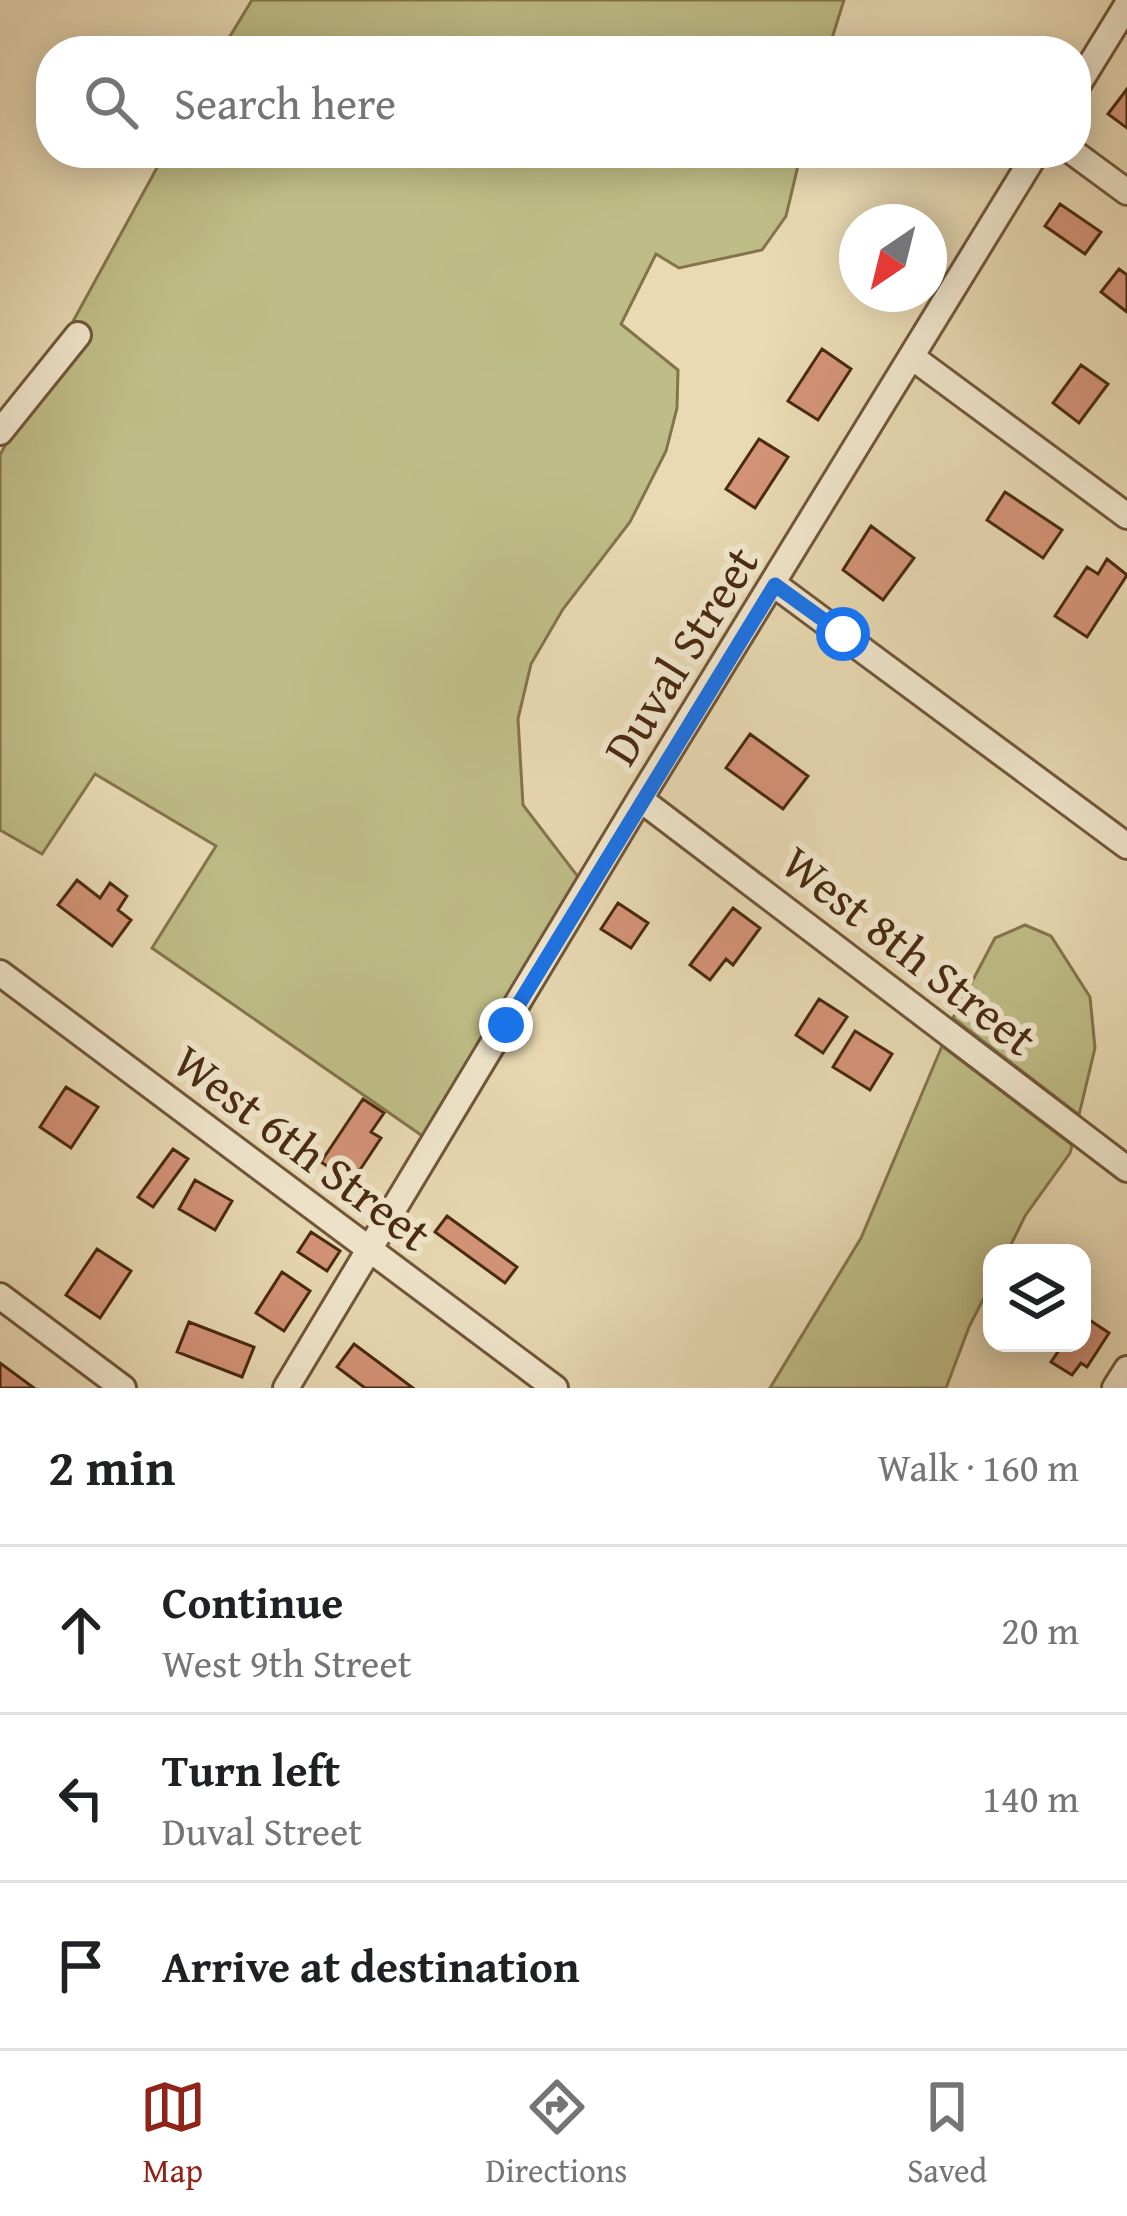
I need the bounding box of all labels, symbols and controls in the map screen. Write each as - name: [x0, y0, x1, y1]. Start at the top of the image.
- search box: [36, 36, 1091, 168]
- icon: search: [78, 69, 144, 135]
- text: Search here: [174, 70, 396, 135]
- north arrow: [839, 204, 947, 312]
- street label: Duval Street: [585, 532, 775, 778]
- route start: [816, 607, 870, 661]
- street label: West 8th Street: [767, 828, 1053, 1073]
- route end: [479, 998, 533, 1052]
- street label: West 6th Street: [159, 1026, 447, 1268]
- map controls: [983, 1244, 1091, 1352]
- button: layers: [983, 1244, 1091, 1352]
- text: 2 min: [48, 1429, 175, 1504]
- text: Walk · 160 m: [878, 1438, 1079, 1495]
- text: Continue: [162, 1569, 343, 1634]
- icon: ahead: [48, 1597, 114, 1663]
- text: 20 m: [1001, 1601, 1079, 1658]
- text: West 9th Street: [162, 1634, 411, 1691]
- text: Turn left: [162, 1737, 340, 1802]
- icon: left: [48, 1765, 114, 1831]
- text: 140 m: [982, 1769, 1079, 1826]
- text: Duval Street: [162, 1802, 362, 1859]
- icon: arrive: [48, 1933, 114, 1999]
- text: Arrive at destination: [162, 1933, 580, 1998]
- tab: Map: [140, 2074, 206, 2194]
- tab: Directions: [486, 2074, 627, 2194]
- tab: Saved: [907, 2074, 987, 2194]

